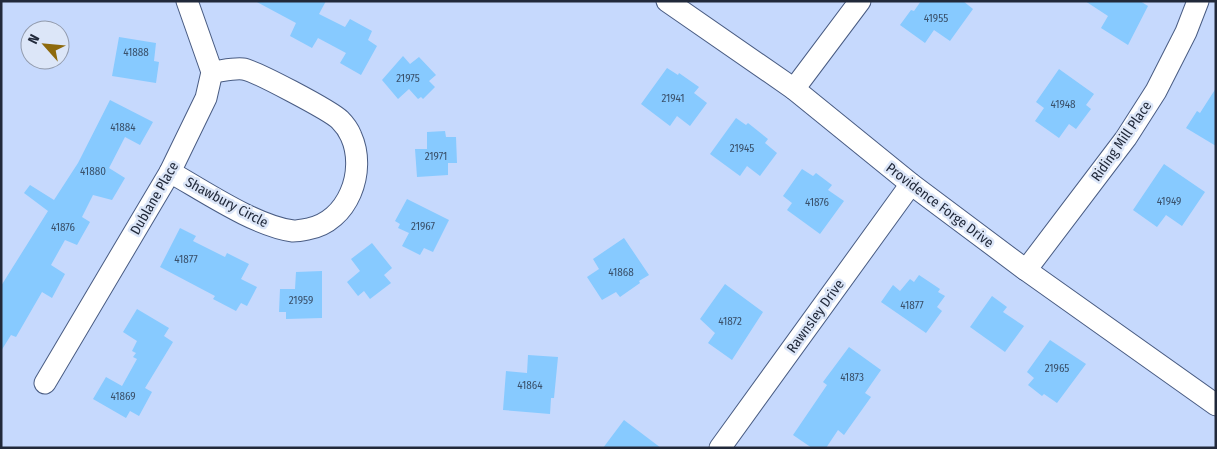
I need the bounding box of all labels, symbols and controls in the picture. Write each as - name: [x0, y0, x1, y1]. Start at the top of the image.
- house number: 41955: [924, 12, 948, 25]
- north arrow: [20, 20, 70, 70]
- text: N: [24, 32, 43, 47]
- house number: 41888: [123, 46, 149, 59]
- house number: 21975: [396, 72, 420, 85]
- house number: 21941: [661, 92, 685, 105]
- house number: 41948: [1050, 98, 1076, 111]
- street label: Riding Mill Place: [1088, 98, 1155, 185]
- house number: 41884: [110, 121, 136, 134]
- house number: 21945: [730, 142, 754, 155]
- house number: 21971: [425, 150, 447, 163]
- street label: Dublane Place: [127, 159, 182, 238]
- street label: Providence Forge Drive: [883, 159, 997, 251]
- house number: 41880: [80, 165, 106, 178]
- street label: Shawbury Circle: [183, 174, 271, 231]
- house number: 41949: [1157, 195, 1181, 208]
- house number: 41876: [805, 196, 830, 209]
- house number: 21967: [411, 220, 436, 233]
- house number: 41876: [51, 221, 76, 234]
- house number: 41877: [174, 253, 198, 266]
- house number: 41868: [608, 266, 634, 279]
- street label: Rawnsley Drive: [783, 276, 848, 356]
- house number: 21959: [289, 294, 313, 307]
- house number: 41877: [900, 299, 924, 312]
- house number: 41872: [718, 315, 742, 328]
- house number: 21965: [1045, 362, 1069, 375]
- house number: 41873: [840, 371, 864, 384]
- house number: 41864: [517, 379, 543, 392]
- house number: 41869: [110, 390, 136, 403]

